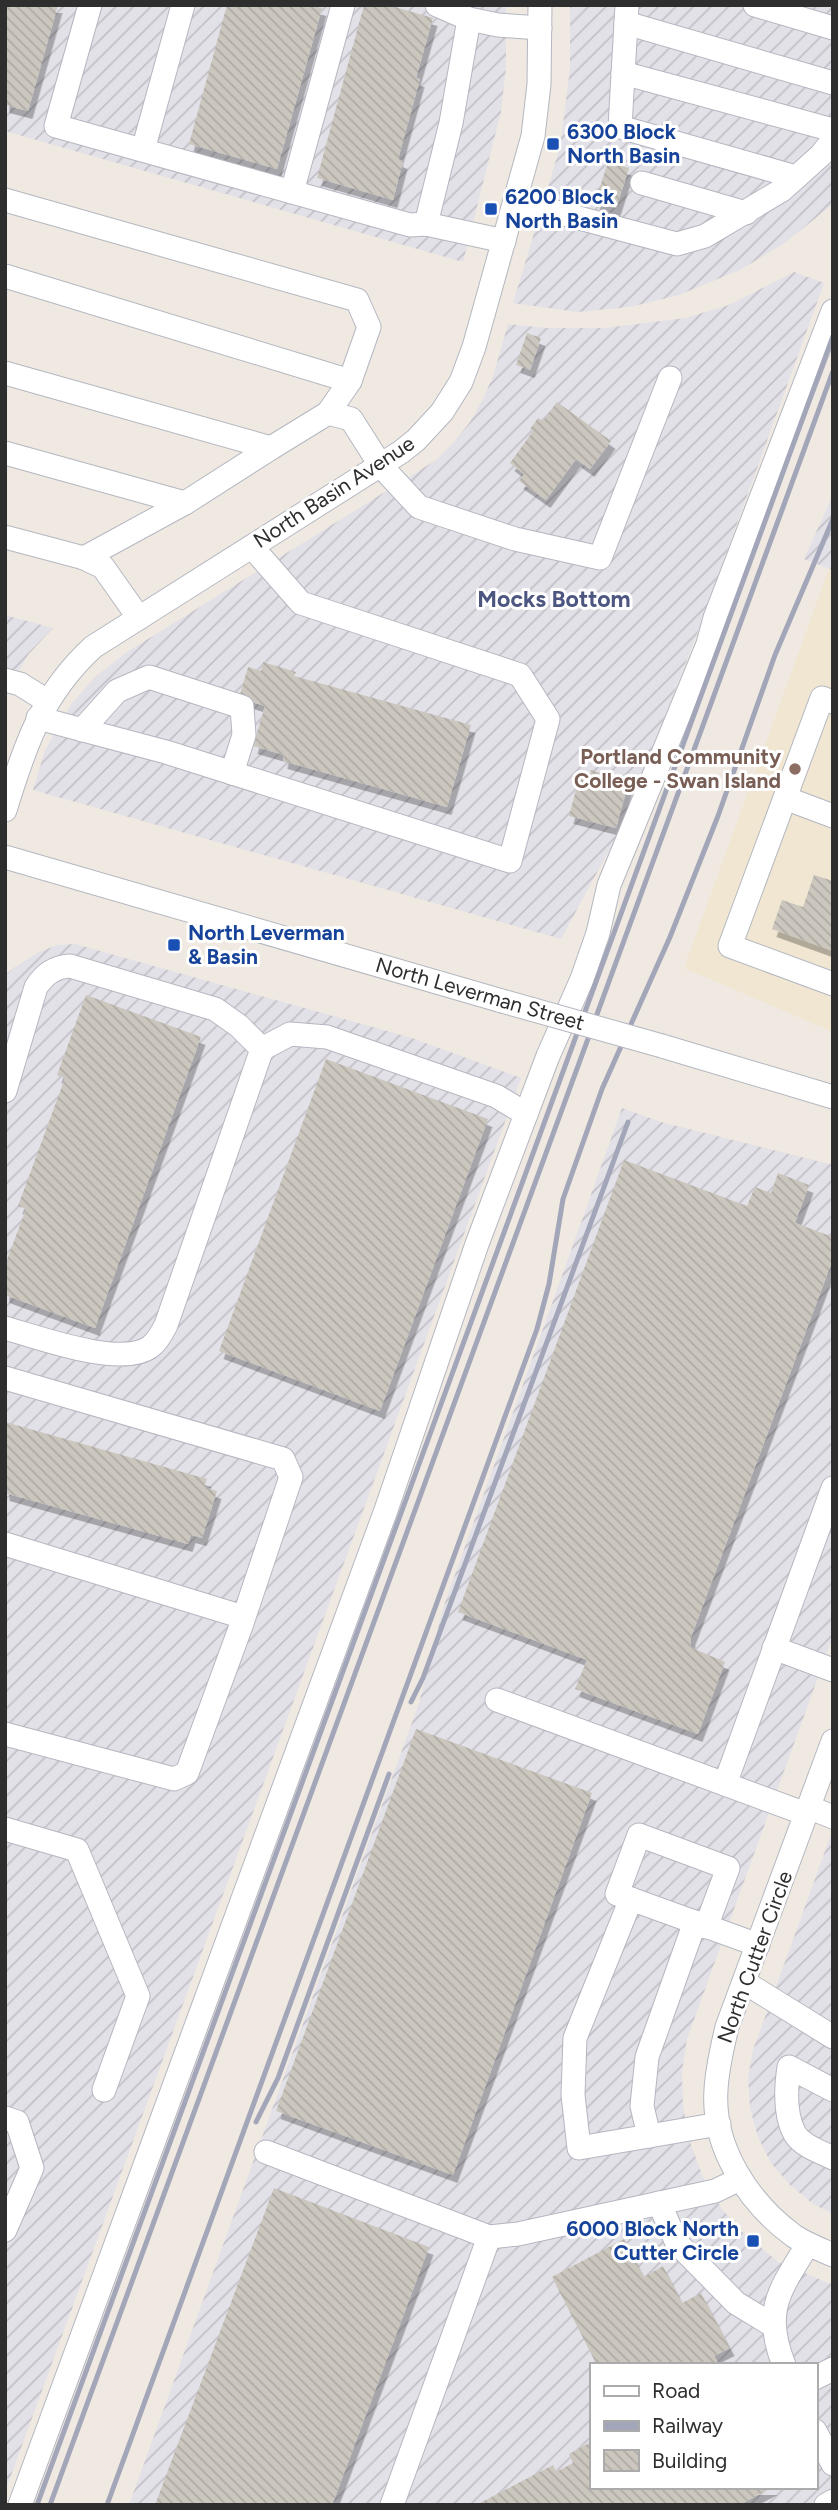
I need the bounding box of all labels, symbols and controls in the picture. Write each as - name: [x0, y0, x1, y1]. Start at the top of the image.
- place label: 6300 Block North Basin: [567, 119, 680, 168]
- marker: 6300 Block North Basin: [545, 136, 561, 152]
- place label: 6200 Block North Basin: [505, 184, 618, 233]
- marker: 6200 Block North Basin: [483, 201, 499, 217]
- street label: North Basin Avenue: [249, 430, 419, 553]
- district label: Mocks Bottom: [477, 585, 631, 613]
- place label: Portland Community College - Swan Island: [574, 744, 782, 793]
- marker: Portland Community College - Swan Island: [787, 761, 803, 777]
- place label: North Leverman & Basin: [188, 920, 345, 969]
- marker: North Leverman & Basin: [166, 937, 182, 953]
- street label: North Leverman Street: [373, 952, 587, 1035]
- street label: North Cutter Circle: [712, 1867, 797, 2046]
- place label: 6000 Block North Cutter Circle: [566, 2216, 739, 2265]
- marker: 6000 Block North Cutter Circle: [745, 2233, 761, 2249]
- legend: [590, 2363, 817, 2489]
- text: Road: [652, 2378, 700, 2403]
- text: Railway: [652, 2413, 723, 2438]
- text: Building: [652, 2448, 727, 2473]

